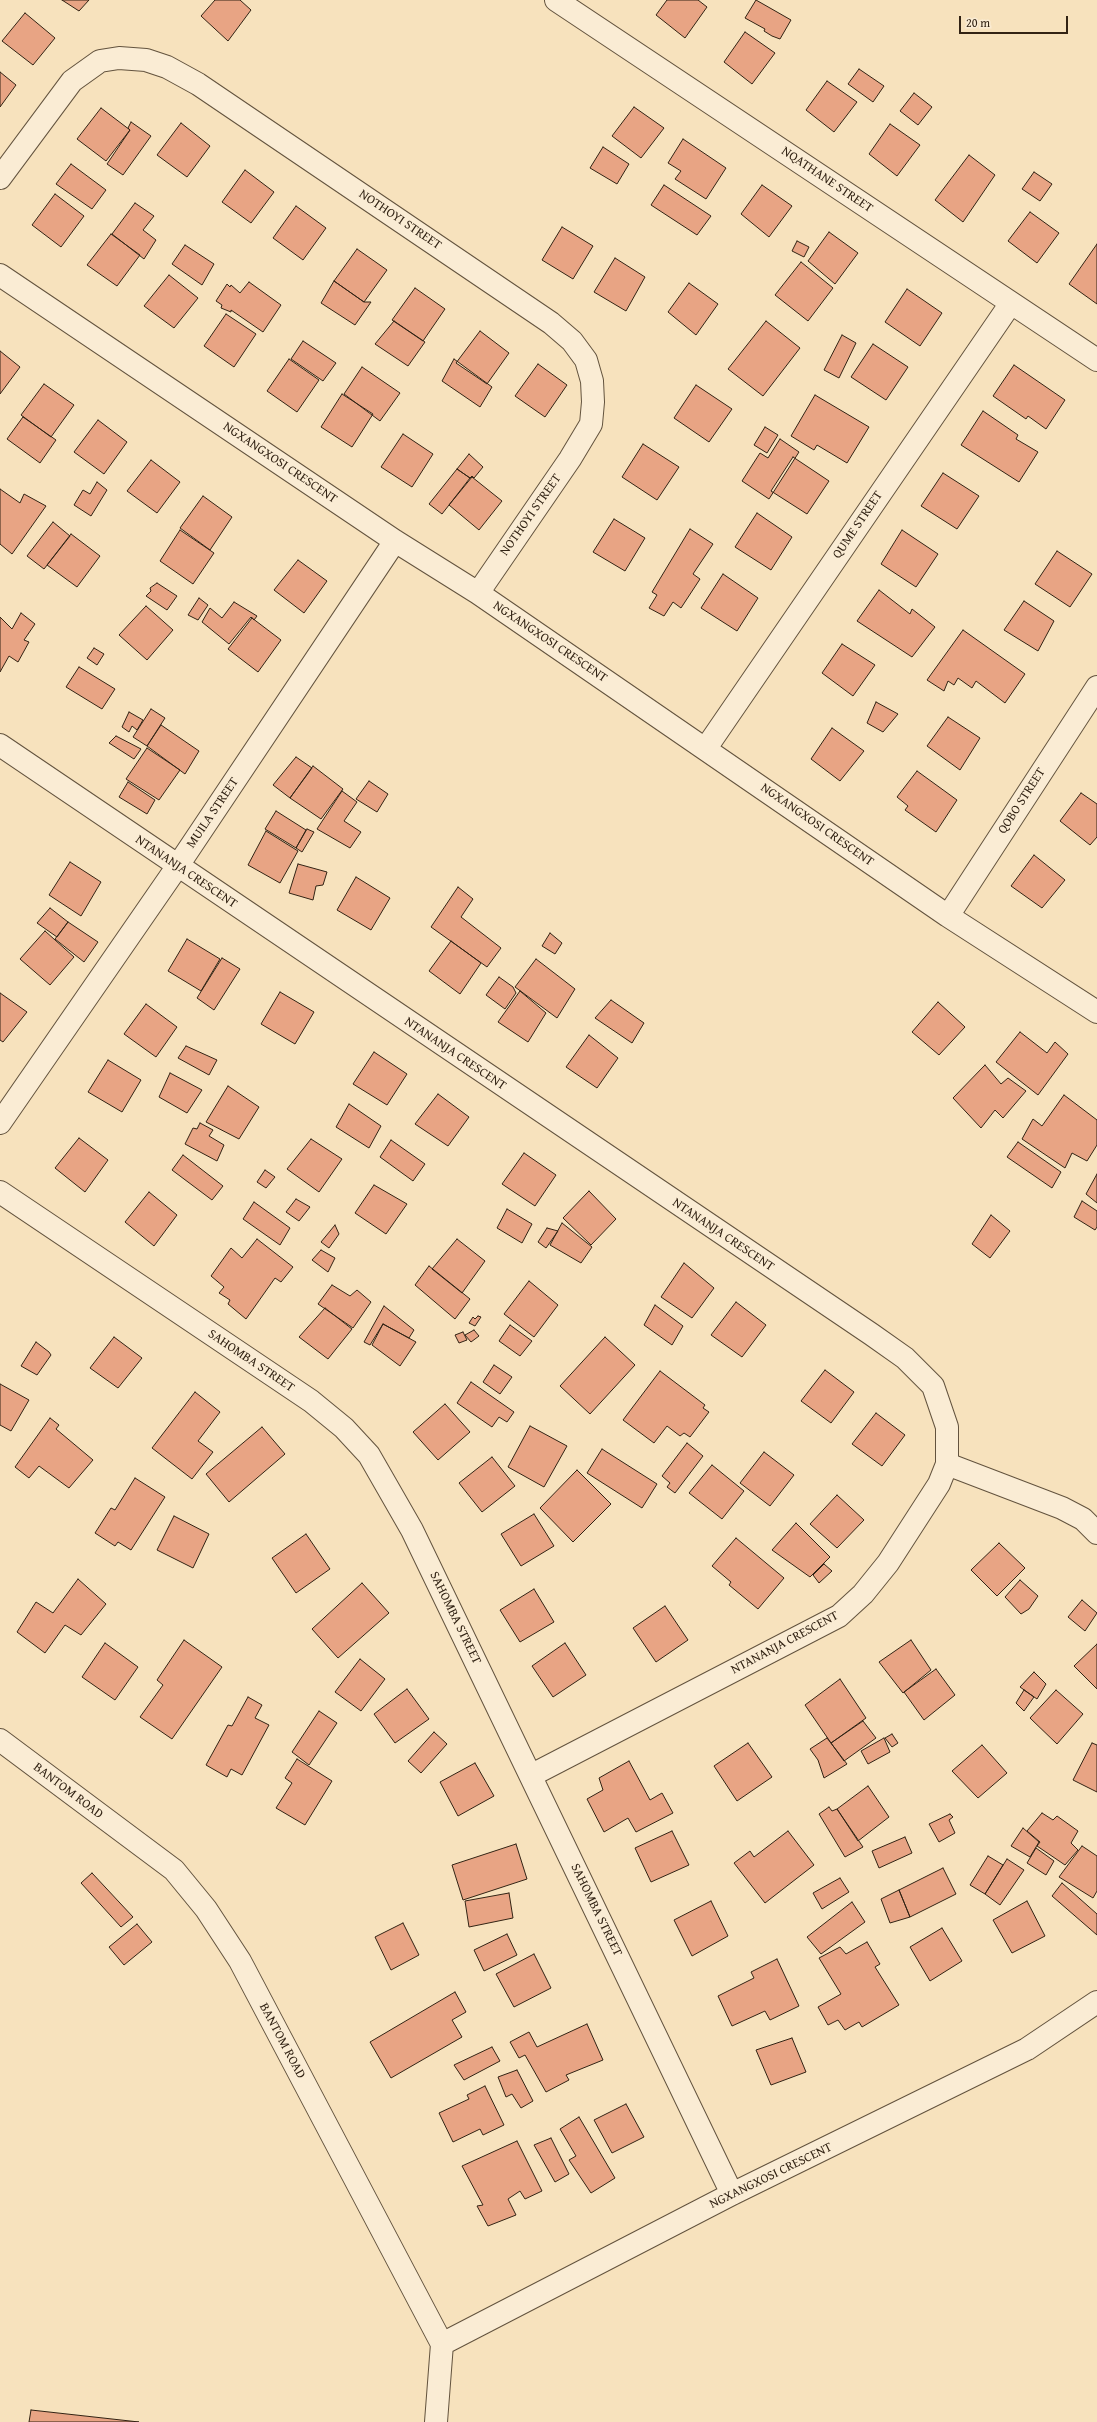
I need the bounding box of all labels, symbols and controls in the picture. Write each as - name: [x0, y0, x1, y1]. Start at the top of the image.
- scale bar: [961, 8, 1070, 34]
- text: 20 m: [966, 14, 990, 31]
- street label: NQATHANE STREET: [778, 144, 876, 216]
- street label: NOTHOYI STREET: [356, 187, 444, 253]
- street label: NGXANGXOSI CRESCENT: [220, 419, 340, 507]
- street label: NOTHOYI STREET: [497, 471, 565, 559]
- street label: QUME STREET: [830, 488, 886, 562]
- street label: NGXANGXOSI CRESCENT: [490, 598, 610, 686]
- street label: QOBO STREET: [995, 765, 1049, 837]
- street label: MUILA STREET: [184, 775, 242, 851]
- street label: NGXANGXOSI CRESCENT: [758, 780, 876, 870]
- street label: NTANANJA CRESCENT: [132, 832, 240, 912]
- street label: NTANANJA CRESCENT: [401, 1014, 509, 1094]
- street label: NTANANJA CRESCENT: [669, 1195, 777, 1275]
- street label: SAHOMBA STREET: [205, 1326, 297, 1396]
- street label: SAHOMBA STREET: [426, 1569, 484, 1667]
- street label: NTANANJA CRESCENT: [729, 1608, 841, 1678]
- street label: BANTOM ROAD: [30, 1760, 106, 1822]
- street label: SAHOMBA STREET: [567, 1861, 625, 1959]
- street label: BANTOM ROAD: [256, 2001, 308, 2081]
- street label: NGXANGXOSI CRESCENT: [707, 2140, 835, 2212]

